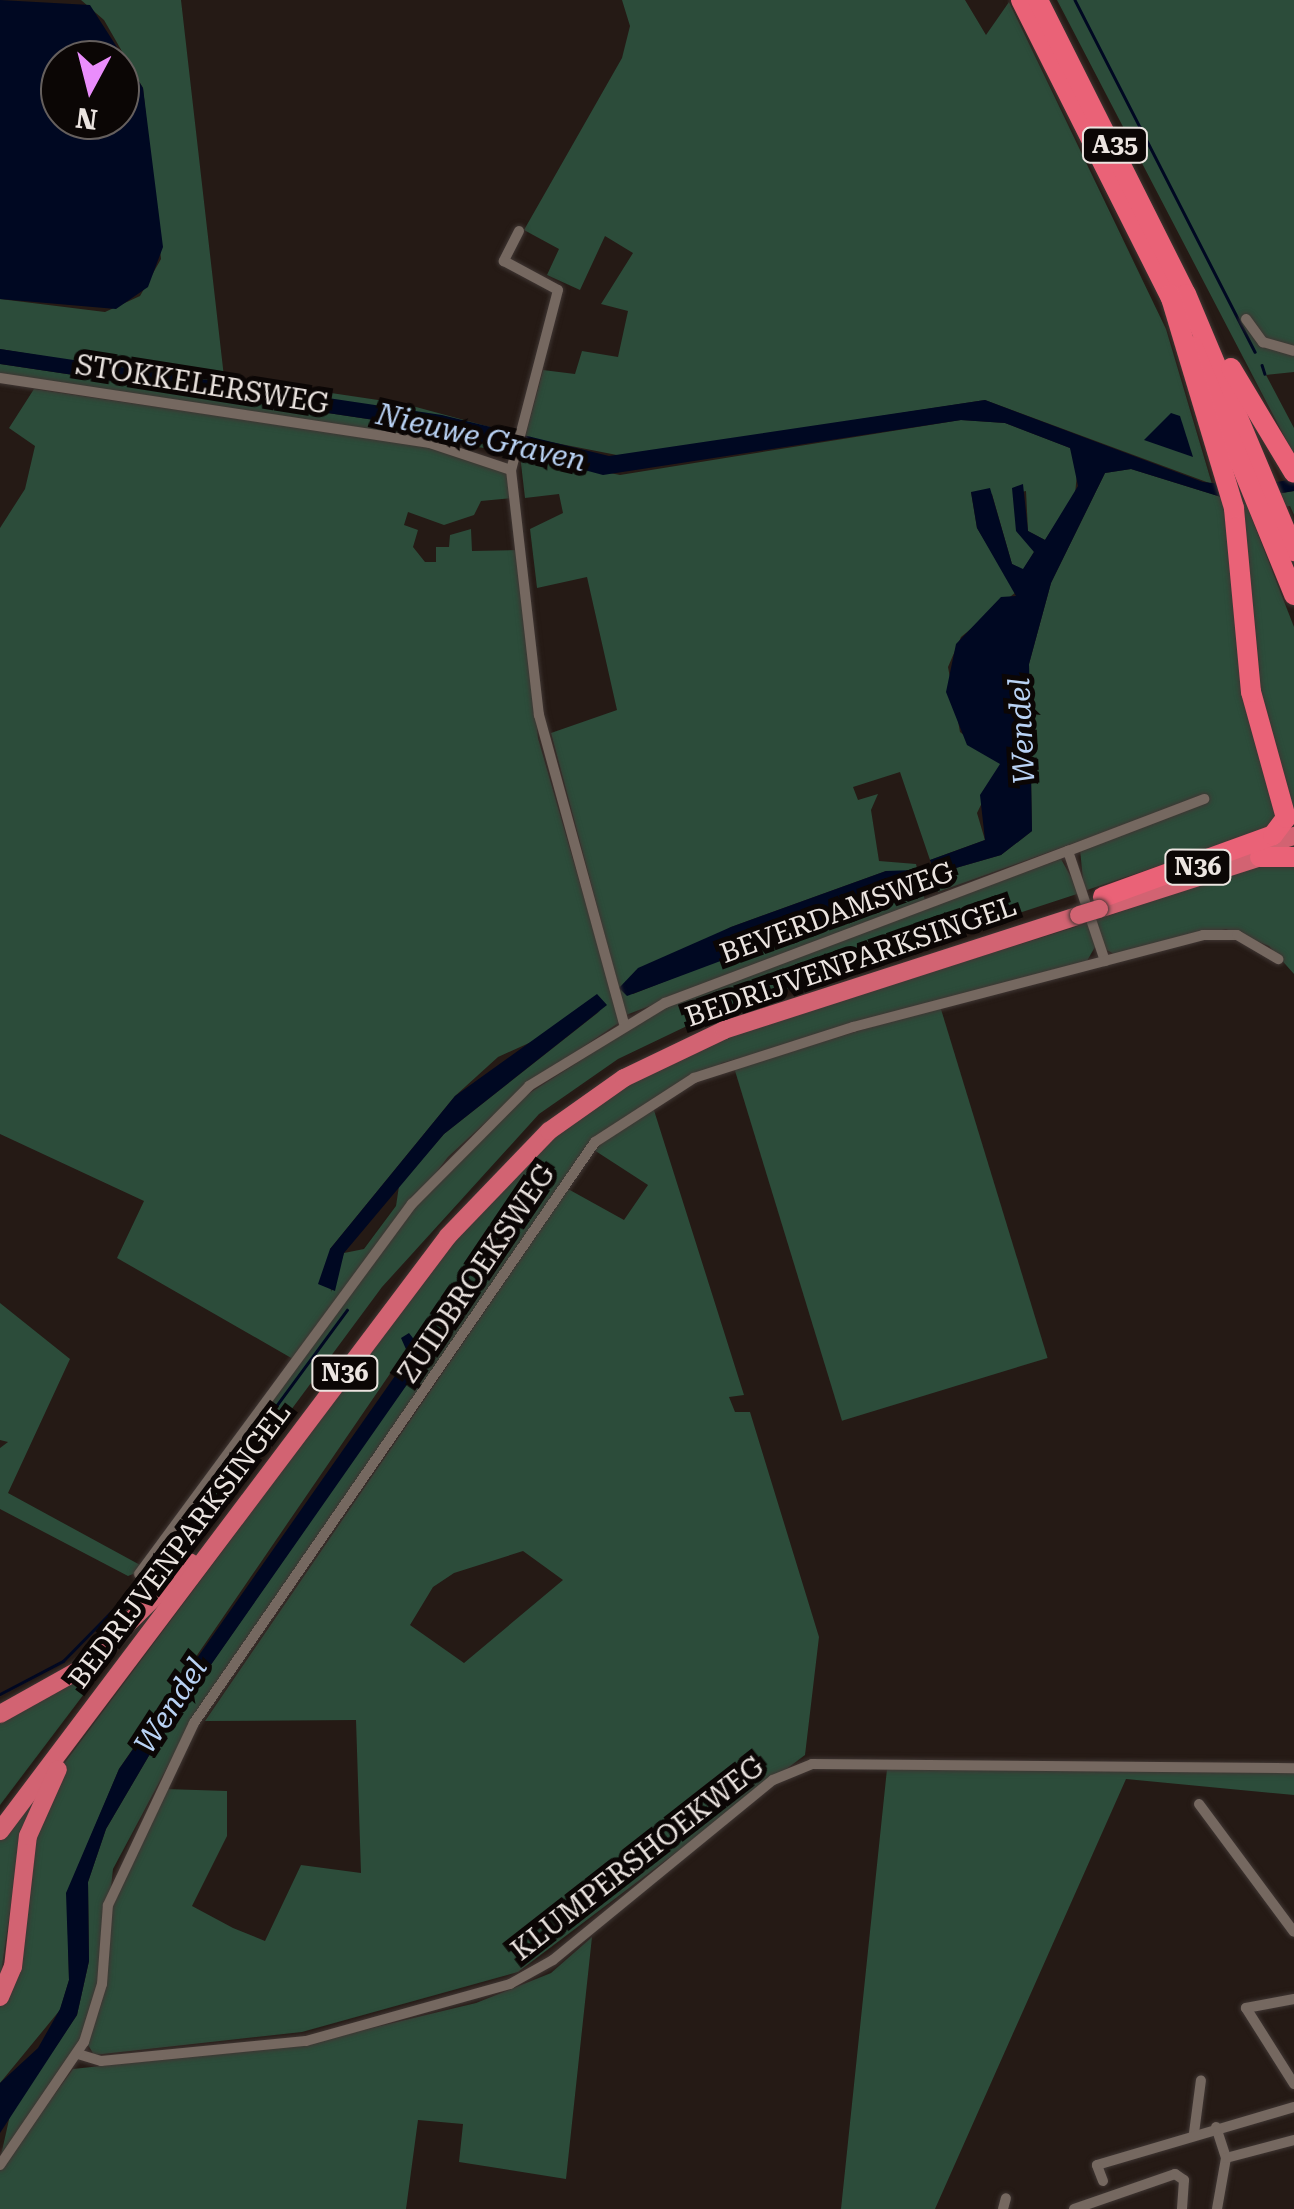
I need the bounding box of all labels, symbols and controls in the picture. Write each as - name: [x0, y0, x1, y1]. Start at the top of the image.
- north arrow: [40, 40, 140, 140]
- text: N: [74, 101, 99, 136]
- road number: A35: [1080, 125, 1150, 165]
- street label: STOKKELERSWEG: [73, 348, 331, 422]
- water label: Nieuwe Graven: [373, 396, 589, 480]
- water label: Wendel: [1001, 677, 1043, 785]
- road number: N36: [1163, 847, 1233, 887]
- street label: BEVERDAMSWEG: [716, 855, 958, 971]
- street label: BEDRIJVENPARKSINGEL: [681, 890, 1021, 1034]
- street label: ZUIDBROEKSWEG: [392, 1159, 562, 1389]
- road number: N36: [310, 1353, 380, 1393]
- street label: BEDRIJVENPARKSINGEL: [62, 1397, 298, 1695]
- water label: Wendel: [127, 1652, 215, 1760]
- street label: KLUMPERSHOEKWEG: [505, 1750, 771, 1968]

